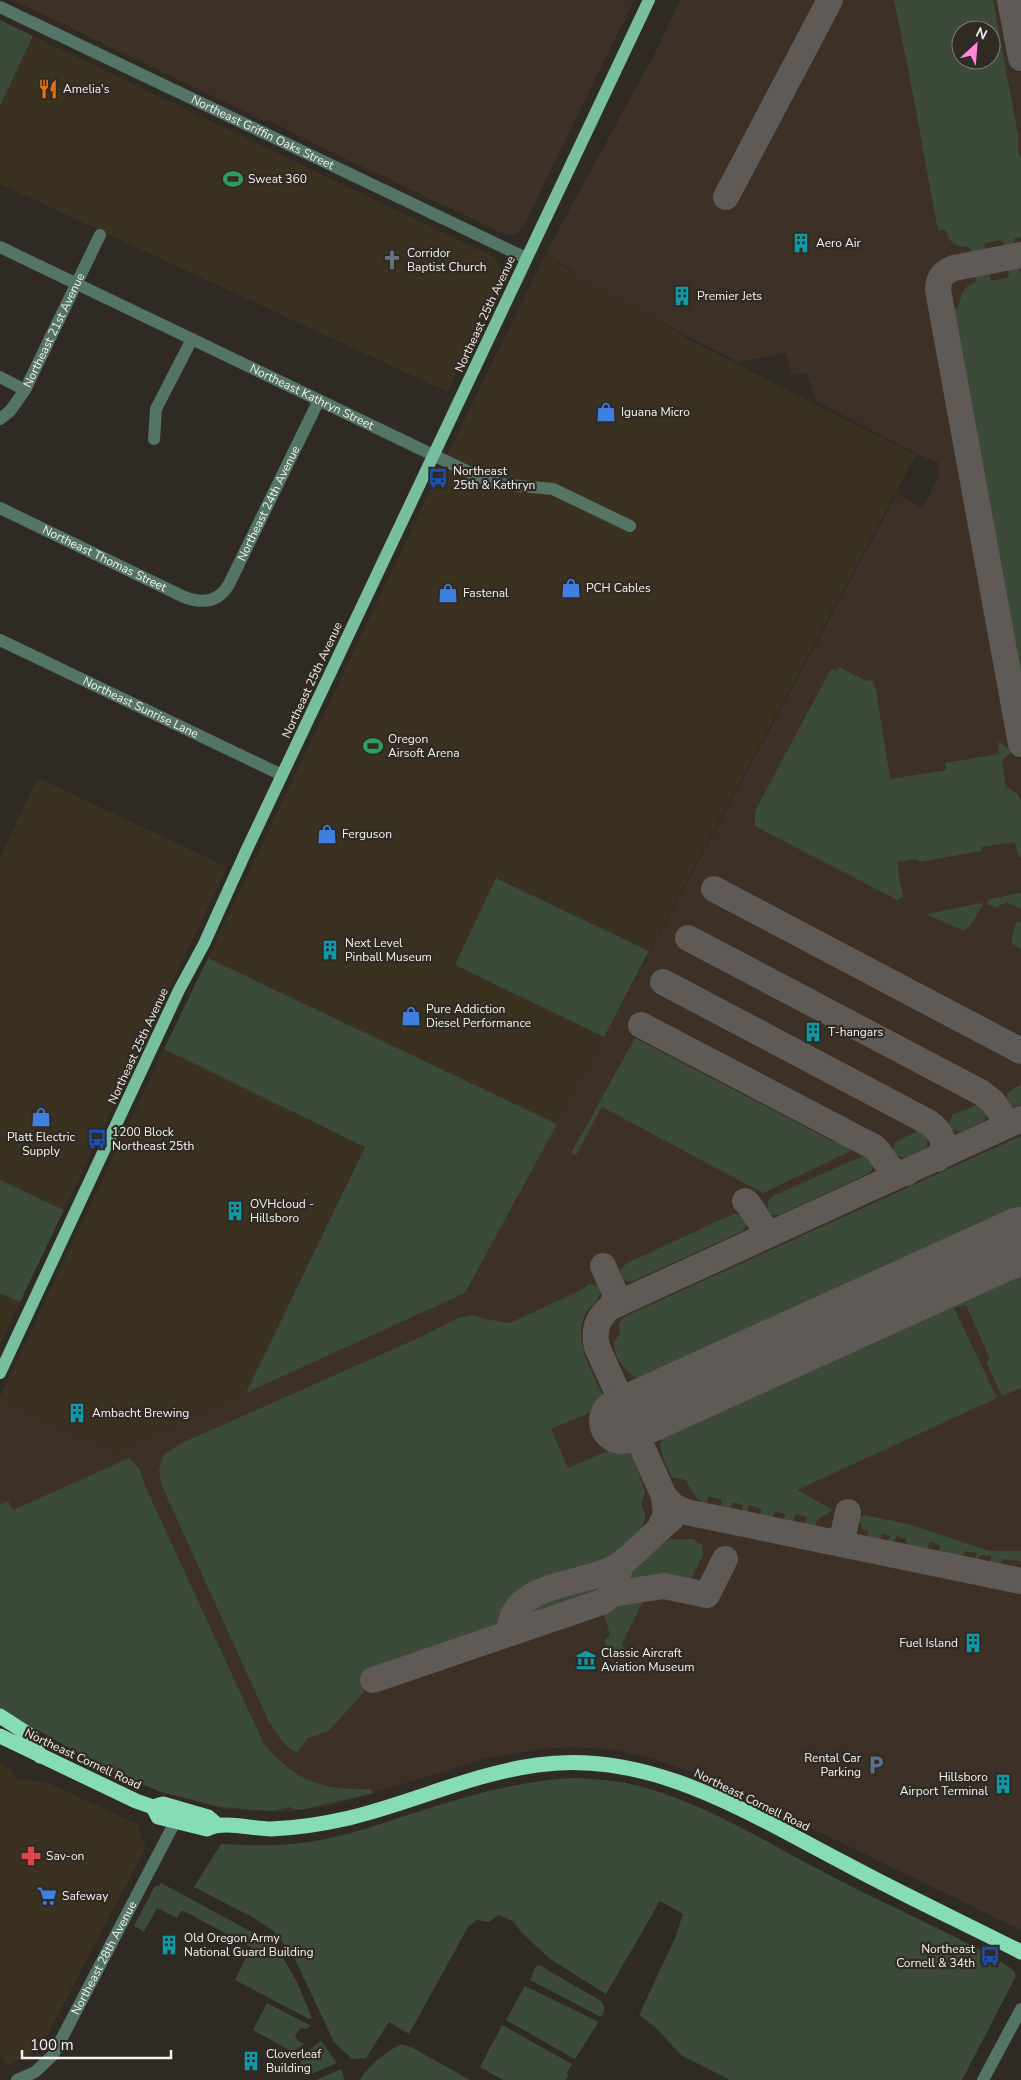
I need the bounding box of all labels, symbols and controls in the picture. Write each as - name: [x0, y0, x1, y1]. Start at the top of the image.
- north arrow: [951, 20, 1001, 70]
- text: N: [973, 23, 990, 45]
- restaurant icon: Amelia's: [37, 78, 59, 100]
- place label: Amelia's: [63, 81, 110, 97]
- street label: Northeast Griffin Oaks Street: [189, 91, 337, 174]
- sports icon: Sweat 360: [222, 168, 244, 190]
- place label: Sweat 360: [248, 171, 307, 187]
- building icon: Aero Air: [790, 232, 812, 254]
- place label: Aero Air: [816, 235, 862, 251]
- place label: Corridor Baptist Church: [407, 245, 487, 275]
- church icon: Corridor Baptist Church: [381, 249, 403, 271]
- street label: Northeast 25th Avenue: [451, 253, 519, 375]
- street label: Northeast 21st Avenue: [19, 270, 88, 390]
- building icon: Premier Jets: [671, 285, 693, 307]
- place label: Premier Jets: [697, 288, 762, 304]
- street label: Northeast Kathryn Street: [247, 360, 377, 434]
- shop icon: Iguana Micro: [595, 401, 617, 423]
- place label: Iguana Micro: [621, 404, 690, 420]
- street label: Northeast 24th Avenue: [233, 443, 303, 564]
- place label: Northeast 25th & Kathryn: [453, 463, 535, 493]
- bus stop icon: Northeast 25th & Kathryn: [427, 467, 449, 489]
- street label: Northeast Thomas Street: [40, 522, 170, 596]
- shop icon: PCH Cables: [560, 577, 582, 599]
- place label: PCH Cables: [586, 580, 651, 596]
- shop icon: Fastenal: [437, 582, 459, 604]
- place label: Fastenal: [463, 585, 509, 601]
- street label: Northeast 25th Avenue: [278, 619, 346, 741]
- street label: Northeast Sunrise Lane: [80, 673, 201, 742]
- place label: Oregon Airsoft Arena: [388, 731, 460, 761]
- sports icon: Oregon Airsoft Arena: [362, 735, 384, 757]
- shop icon: Ferguson: [316, 823, 338, 845]
- place label: Ferguson: [342, 826, 392, 842]
- place label: Next Level Pinball Museum: [345, 935, 432, 965]
- building icon: Next Level Pinball Museum: [319, 939, 341, 961]
- street label: Northeast 25th Avenue: [104, 985, 172, 1107]
- place label: Pure Addiction Diesel Performance: [426, 1001, 531, 1031]
- shop icon: Pure Addiction Diesel Performance: [400, 1005, 422, 1027]
- building icon: T-hangars: [802, 1021, 824, 1043]
- place label: T-hangars: [828, 1024, 883, 1040]
- shop icon: Platt Electric Supply: [30, 1106, 52, 1128]
- place label: 1200 Block Northeast 25th: [112, 1124, 194, 1154]
- bus stop icon: 1200 Block Northeast 25th: [86, 1128, 108, 1150]
- place label: Platt Electric Supply: [7, 1129, 75, 1159]
- place label: OVHcloud - Hillsboro: [250, 1196, 314, 1226]
- building icon: OVHcloud - Hillsboro: [224, 1200, 246, 1222]
- building icon: Ambacht Brewing: [66, 1402, 88, 1424]
- place label: Ambacht Brewing: [92, 1405, 189, 1421]
- building icon: Fuel Island: [962, 1632, 984, 1654]
- place label: Fuel Island: [899, 1635, 958, 1651]
- place label: Classic Aircraft Aviation Museum: [601, 1645, 694, 1675]
- museum icon: Classic Aircraft Aviation Museum: [575, 1649, 597, 1671]
- street label: Northeast Cornell Road: [22, 1725, 144, 1793]
- place label: Rental Car Parking: [804, 1750, 862, 1780]
- parking icon: Rental Car Parking: [865, 1754, 887, 1776]
- street label: Northeast Cornell Road: [691, 1765, 813, 1835]
- place label: Hillsboro Airport Terminal: [900, 1769, 988, 1799]
- building icon: Hillsboro Airport Terminal: [992, 1773, 1014, 1795]
- pharmacy icon: Sav-on: [20, 1845, 42, 1867]
- place label: Sav-on: [46, 1848, 84, 1864]
- supermarket icon: Safeway: [36, 1885, 58, 1907]
- place label: Safeway: [62, 1888, 109, 1904]
- street label: Northeast 28th Avenue: [67, 1898, 140, 2018]
- place label: Old Oregon Army National Guard Building: [184, 1930, 314, 1960]
- building icon: Old Oregon Army National Guard Building: [158, 1934, 180, 1956]
- place label: Northeast Cornell & 34th: [896, 1941, 976, 1971]
- bus stop icon: Northeast Cornell & 34th: [979, 1945, 1001, 1967]
- scale bar: [22, 2028, 171, 2060]
- text: 100 m: [30, 2035, 74, 2055]
- place label: Cloverleaf Building: [266, 2046, 322, 2076]
- building icon: Cloverleaf Building: [240, 2050, 262, 2072]

